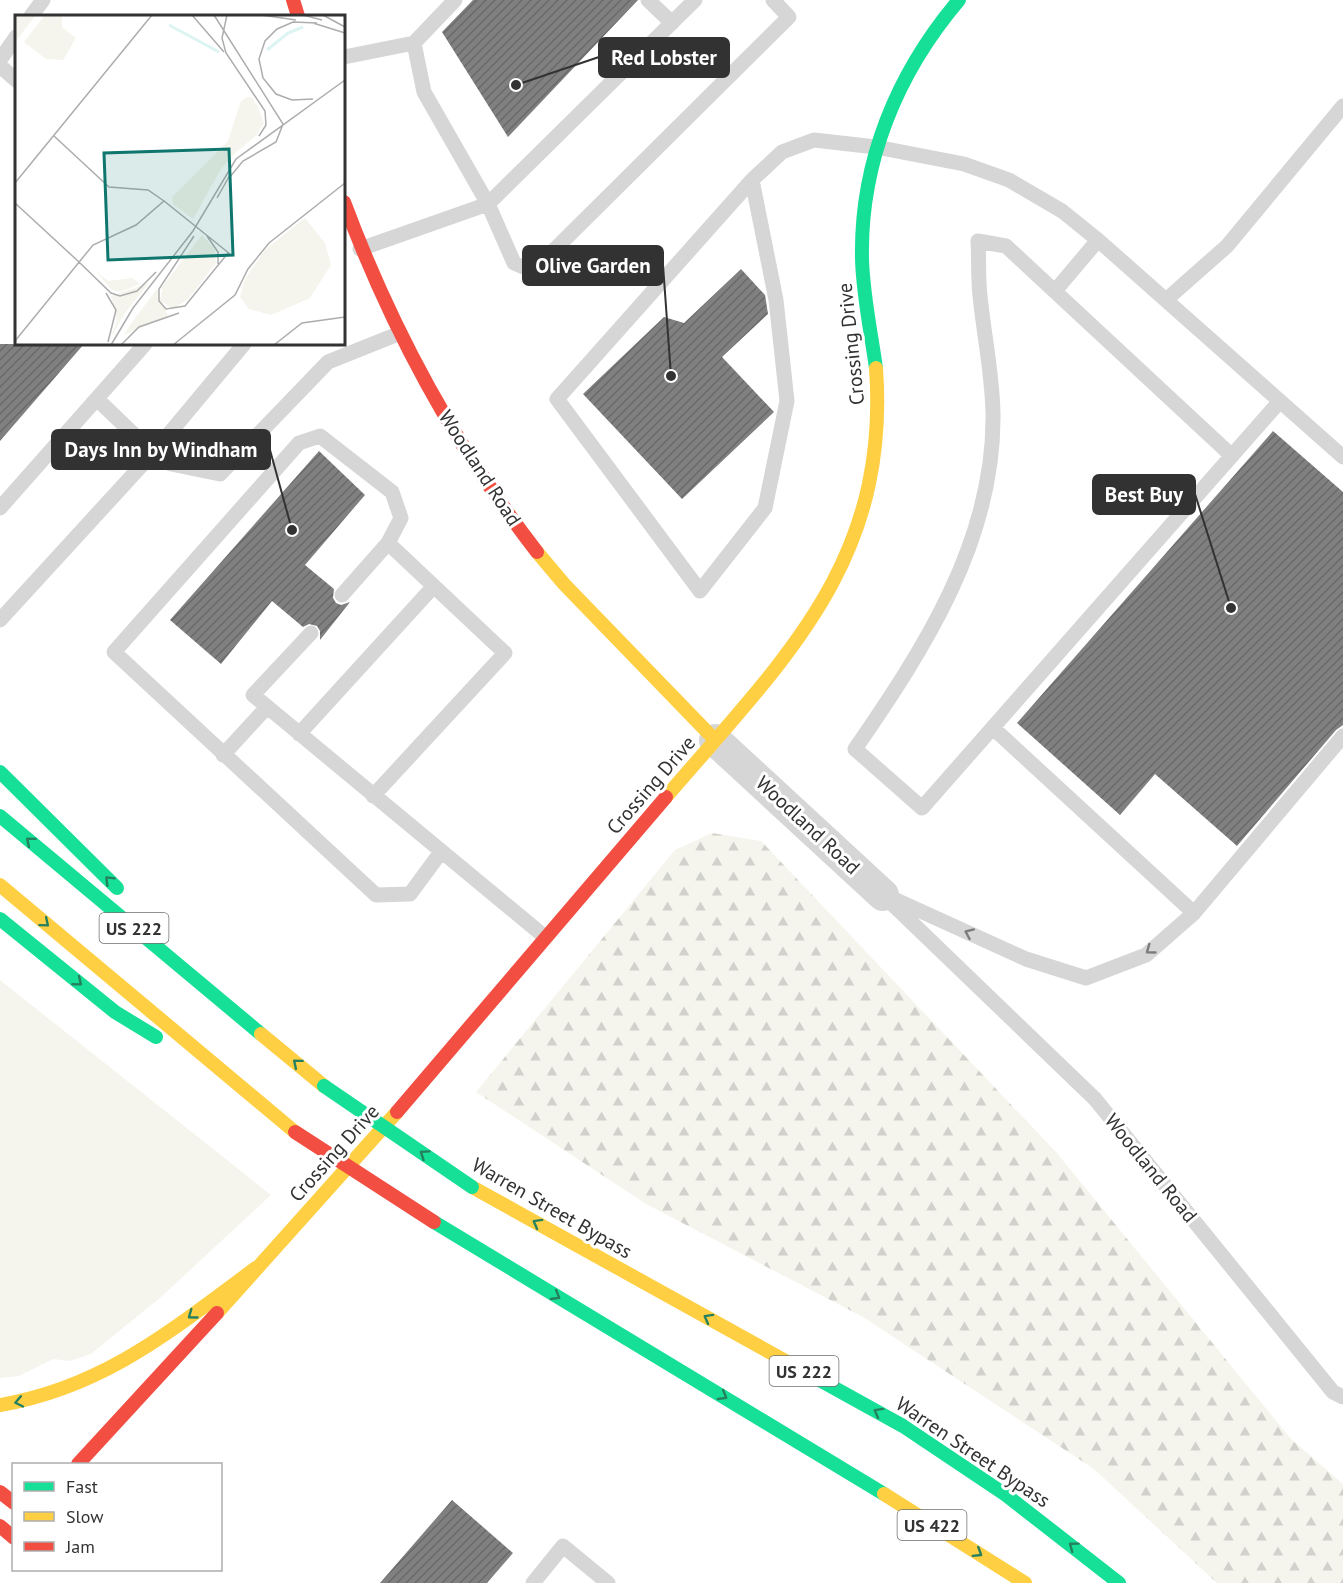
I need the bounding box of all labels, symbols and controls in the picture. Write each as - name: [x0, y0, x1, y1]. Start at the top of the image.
- inset map: [15, 15, 345, 345]
- callout: Red Lobster: [599, 38, 729, 77]
- text: Red Lobster: [611, 44, 717, 71]
- callout: Olive Garden: [523, 246, 663, 285]
- text: Olive Garden: [535, 252, 651, 279]
- street label: Crossing Drive: [832, 282, 870, 406]
- street label: Woodland Road: [433, 405, 527, 531]
- callout: Days Inn by Windham: [52, 430, 270, 469]
- text: Days Inn by Windham: [65, 436, 257, 463]
- callout: Best Buy: [1093, 475, 1195, 514]
- text: Best Buy: [1105, 481, 1184, 508]
- street label: Crossing Drive: [601, 730, 701, 840]
- street label: Woodland Road: [750, 770, 866, 880]
- one-way arrow: [26, 838, 37, 849]
- one-way arrow: [105, 877, 116, 888]
- road number: US 222: [100, 913, 168, 943]
- one-way arrow: [38, 916, 49, 927]
- one-way arrow: [964, 929, 975, 941]
- one-way arrow: [1145, 943, 1156, 954]
- one-way arrow: [71, 975, 82, 986]
- one-way arrow: [292, 1059, 303, 1070]
- street label: Crossing Drive: [283, 1099, 385, 1207]
- street label: Woodland Road: [1099, 1108, 1203, 1228]
- one-way arrow: [420, 1150, 431, 1161]
- street label: Warren Street Bypass: [467, 1152, 637, 1264]
- one-way arrow: [533, 1219, 543, 1230]
- one-way arrow: [550, 1288, 560, 1300]
- one-way arrow: [187, 1308, 198, 1319]
- one-way arrow: [703, 1314, 714, 1325]
- road number: US 222: [770, 1356, 838, 1386]
- one-way arrow: [717, 1389, 728, 1400]
- street label: Warren Street Bypass: [891, 1391, 1055, 1513]
- one-way arrow: [15, 1395, 25, 1408]
- one-way arrow: [874, 1408, 884, 1419]
- legend: [12, 1463, 222, 1571]
- text: Fast: [66, 1475, 98, 1498]
- text: Slow: [66, 1505, 104, 1528]
- road number: US 422: [898, 1510, 966, 1540]
- text: Jam: [65, 1535, 95, 1558]
- one-way arrow: [1069, 1542, 1080, 1553]
- one-way arrow: [972, 1546, 982, 1558]

